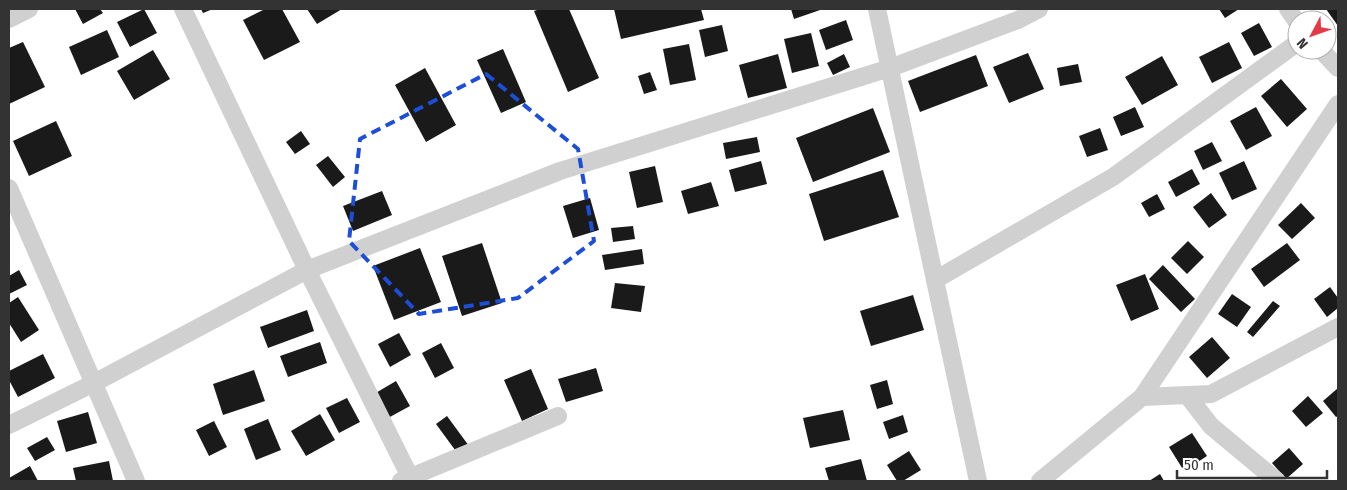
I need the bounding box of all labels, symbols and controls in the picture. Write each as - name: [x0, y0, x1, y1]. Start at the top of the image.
- north arrow: [1287, 10, 1337, 60]
- text: N: [1293, 34, 1312, 52]
- scale bar: [1177, 448, 1327, 480]
- text: 50 m: [1184, 456, 1214, 474]

